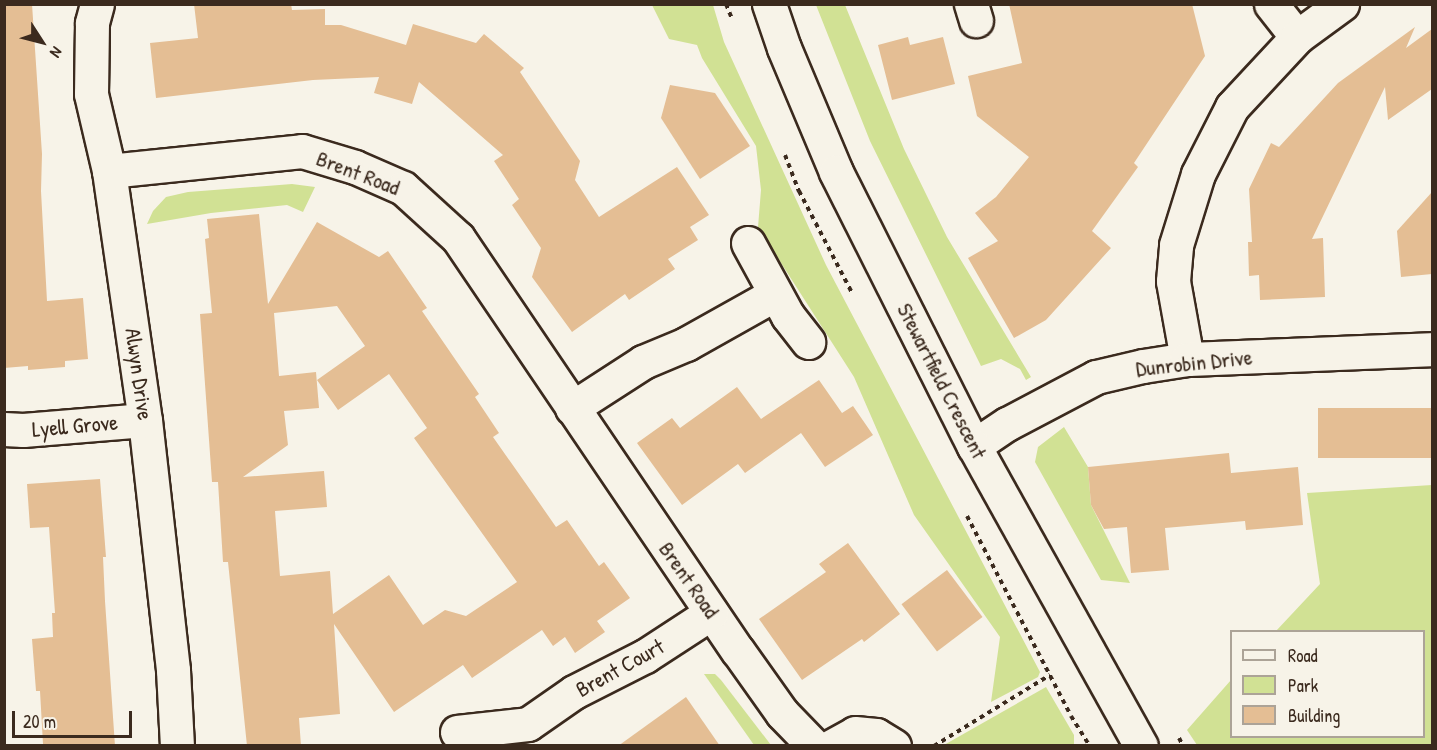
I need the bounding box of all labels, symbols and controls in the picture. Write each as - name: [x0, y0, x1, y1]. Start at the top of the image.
- north arrow: [12, 12, 72, 72]
- text: N: [45, 43, 68, 62]
- street label: Brent Road: [313, 145, 403, 201]
- street label: Stewartfield Crescent: [891, 299, 993, 463]
- street label: Alwyn Drive: [119, 326, 159, 422]
- street label: Dunrobin Drive: [1134, 344, 1254, 382]
- street label: Lyell Grove: [31, 409, 119, 443]
- street label: Brent Road: [653, 537, 725, 623]
- legend: [1230, 630, 1425, 738]
- street label: Brent Court: [571, 633, 669, 703]
- text: Road: [1288, 643, 1318, 668]
- text: Park: [1288, 673, 1318, 698]
- scale bar: [15, 699, 135, 737]
- text: Building: [1288, 703, 1340, 728]
- text: 20 m: [23, 709, 56, 734]

